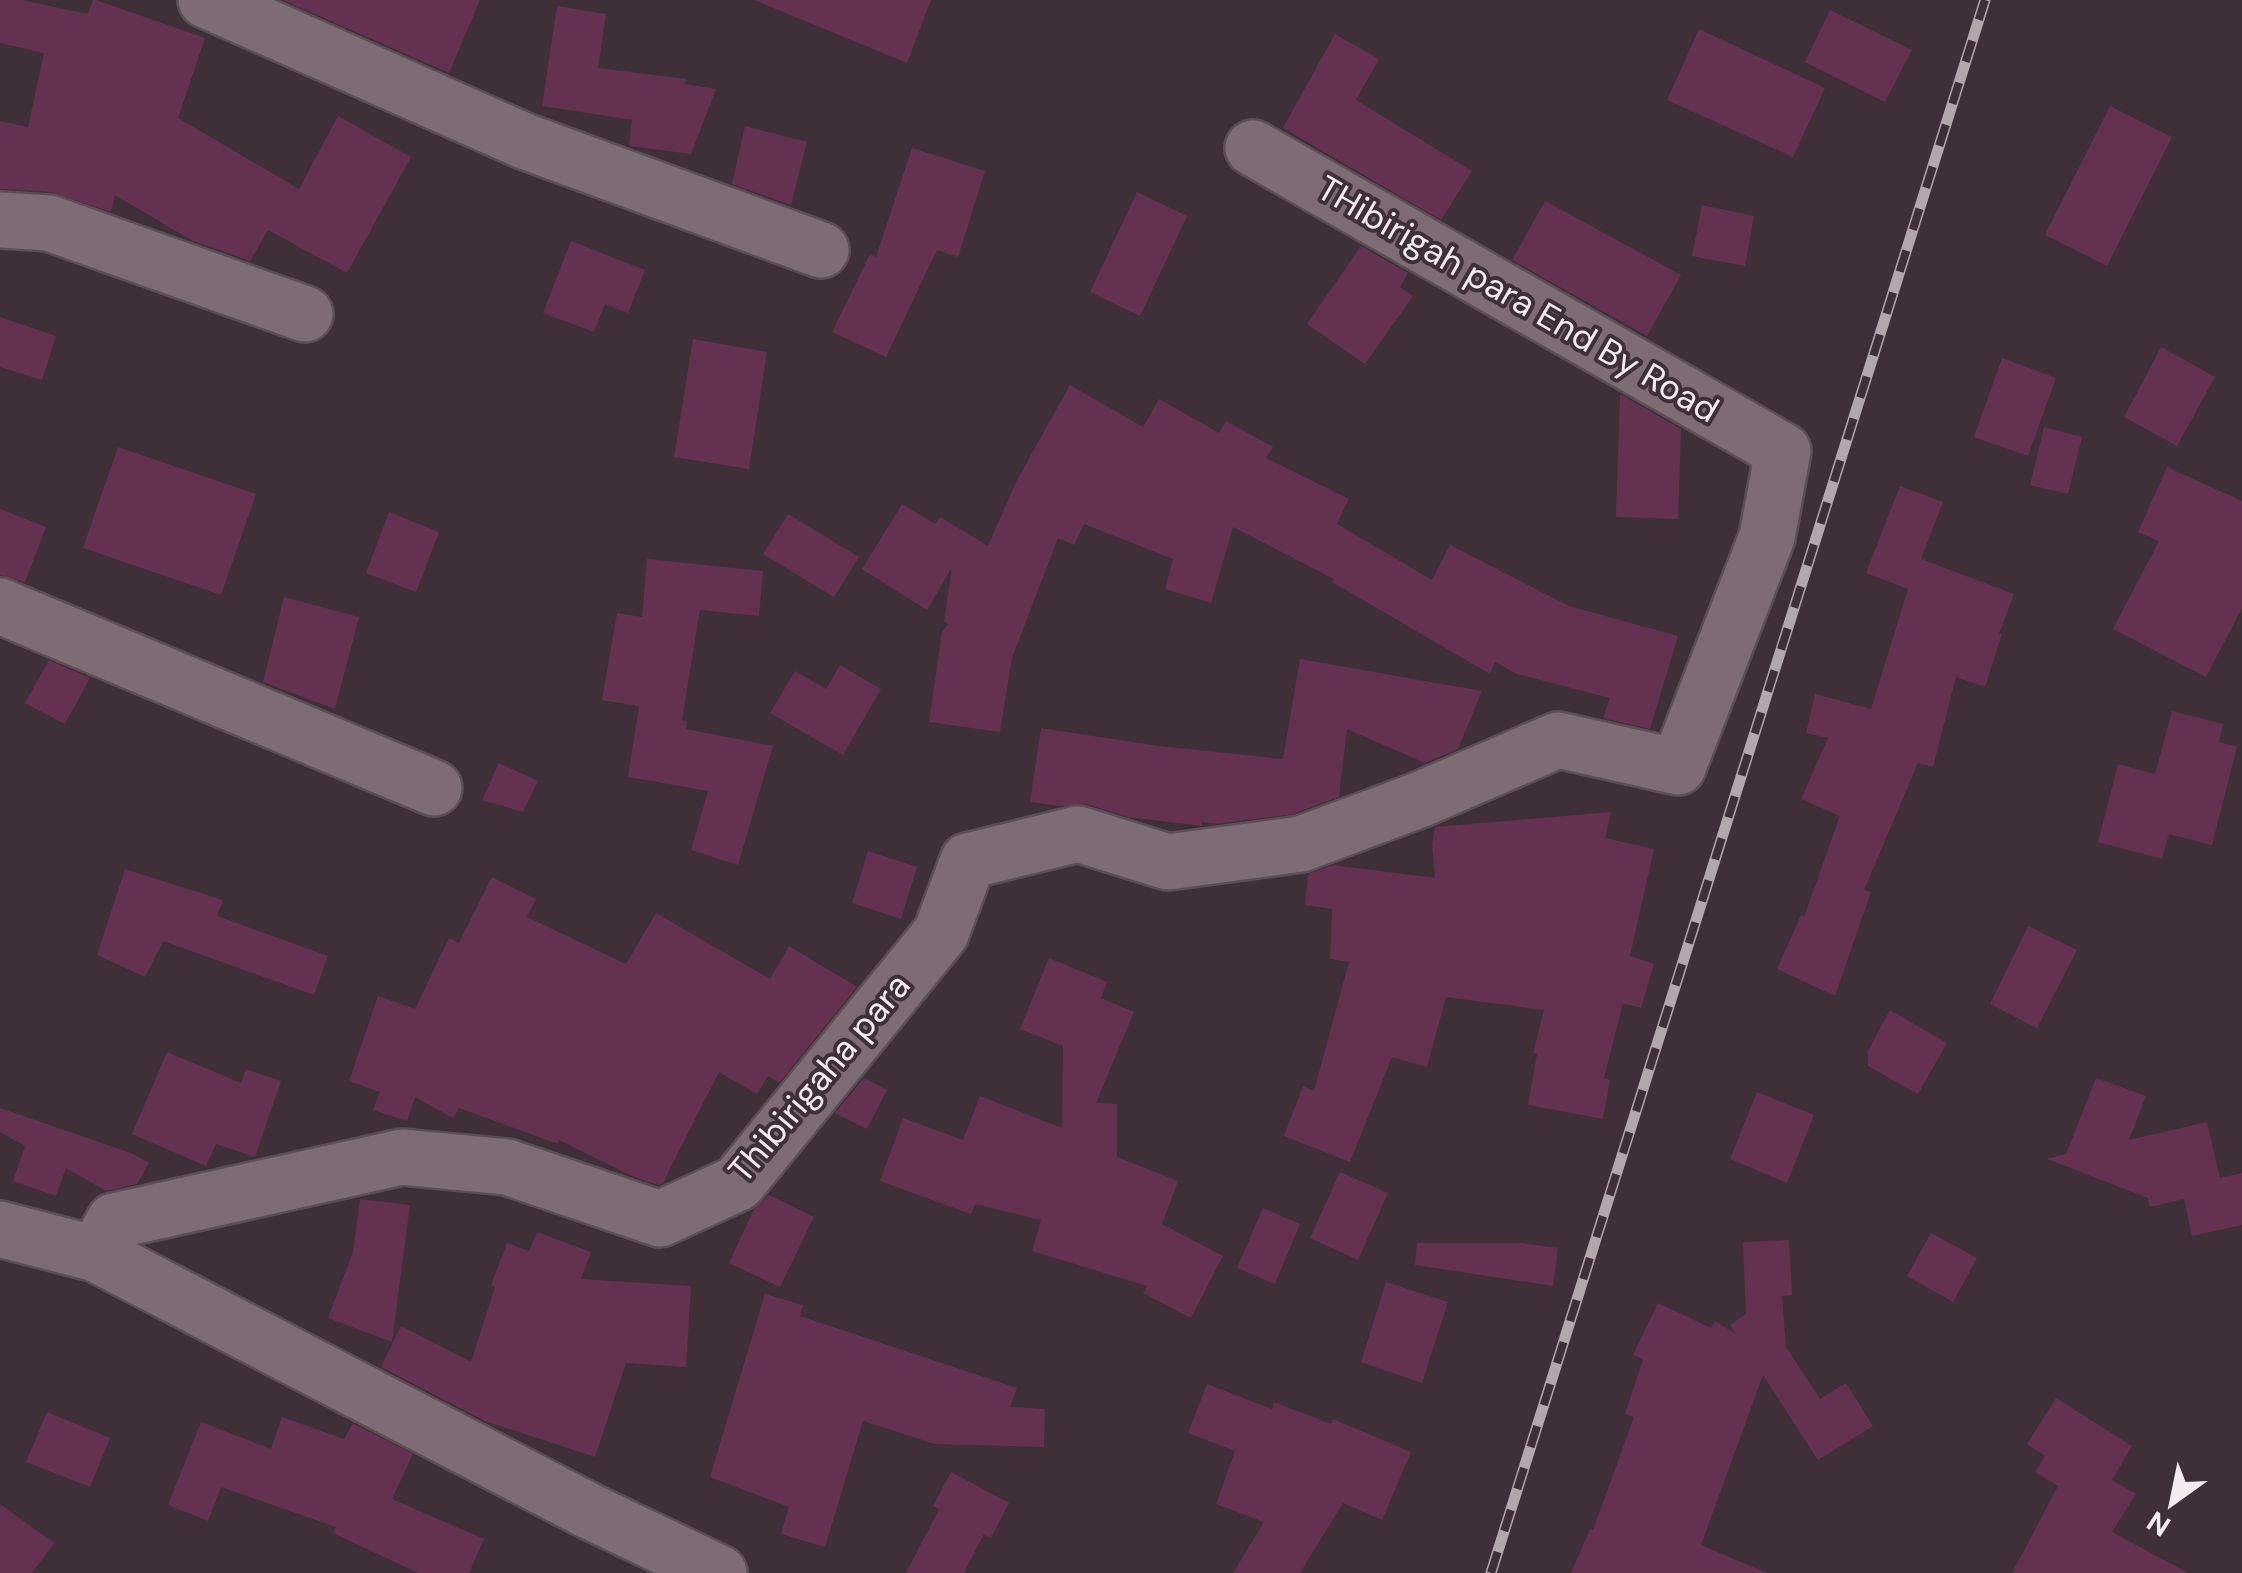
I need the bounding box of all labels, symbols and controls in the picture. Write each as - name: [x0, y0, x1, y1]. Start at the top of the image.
- street label: THibirigah para End By Road: [1309, 165, 1727, 433]
- street label: Thibirigaha para: [718, 964, 920, 1192]
- north arrow: [2122, 1453, 2222, 1553]
- text: N: [2140, 1502, 2177, 1545]

